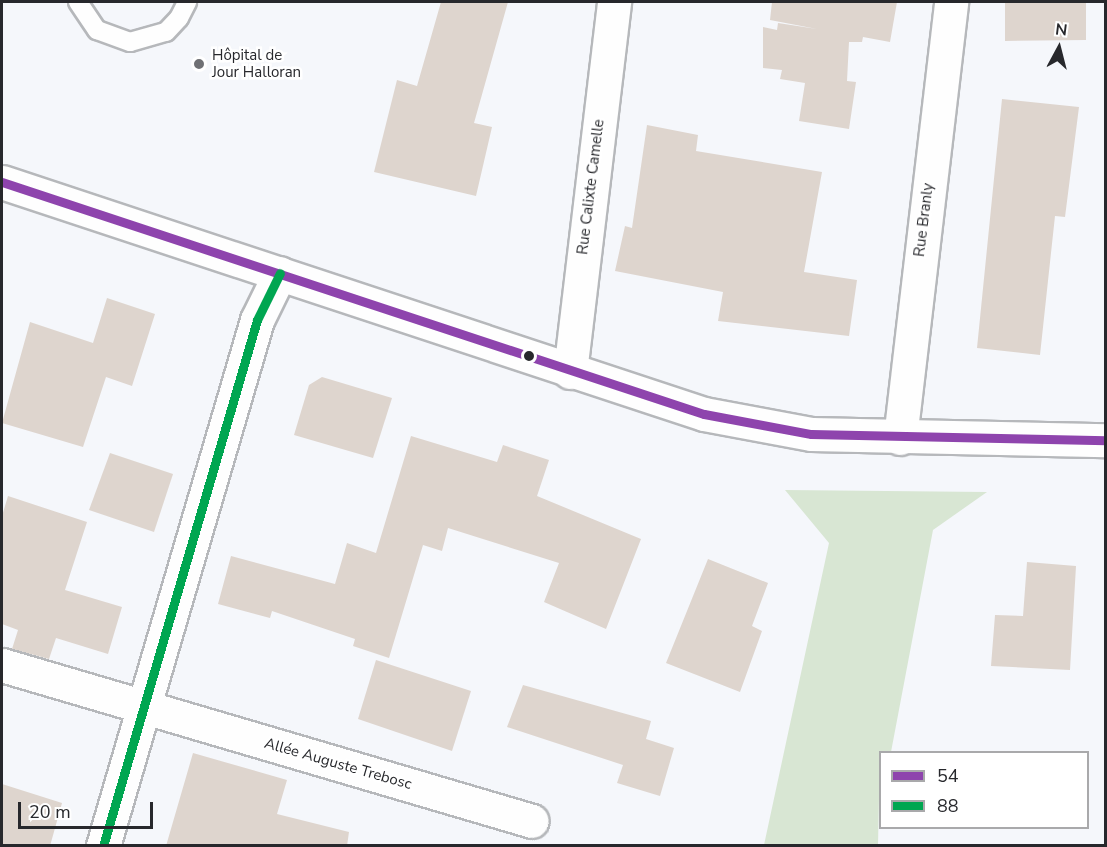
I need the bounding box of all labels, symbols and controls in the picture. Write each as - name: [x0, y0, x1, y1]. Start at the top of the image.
- north arrow: [1029, 18, 1089, 78]
- text: N: [1054, 18, 1068, 42]
- place label: Hôpital de Jour Halloran: [212, 46, 301, 81]
- marker: Hôpital de Jour Halloran: [190, 55, 208, 73]
- street label: Rue Calixte Camelle: [574, 118, 608, 256]
- street label: Rue Branly: [911, 182, 937, 258]
- unlabelled marker: [523, 350, 535, 362]
- street label: Allée Auguste Trebosc: [262, 734, 414, 794]
- legend: [879, 751, 1089, 829]
- text: 54: [937, 764, 959, 788]
- scale bar: [21, 790, 156, 828]
- text: 88: [937, 794, 959, 818]
- text: 20 m: [29, 800, 71, 824]

